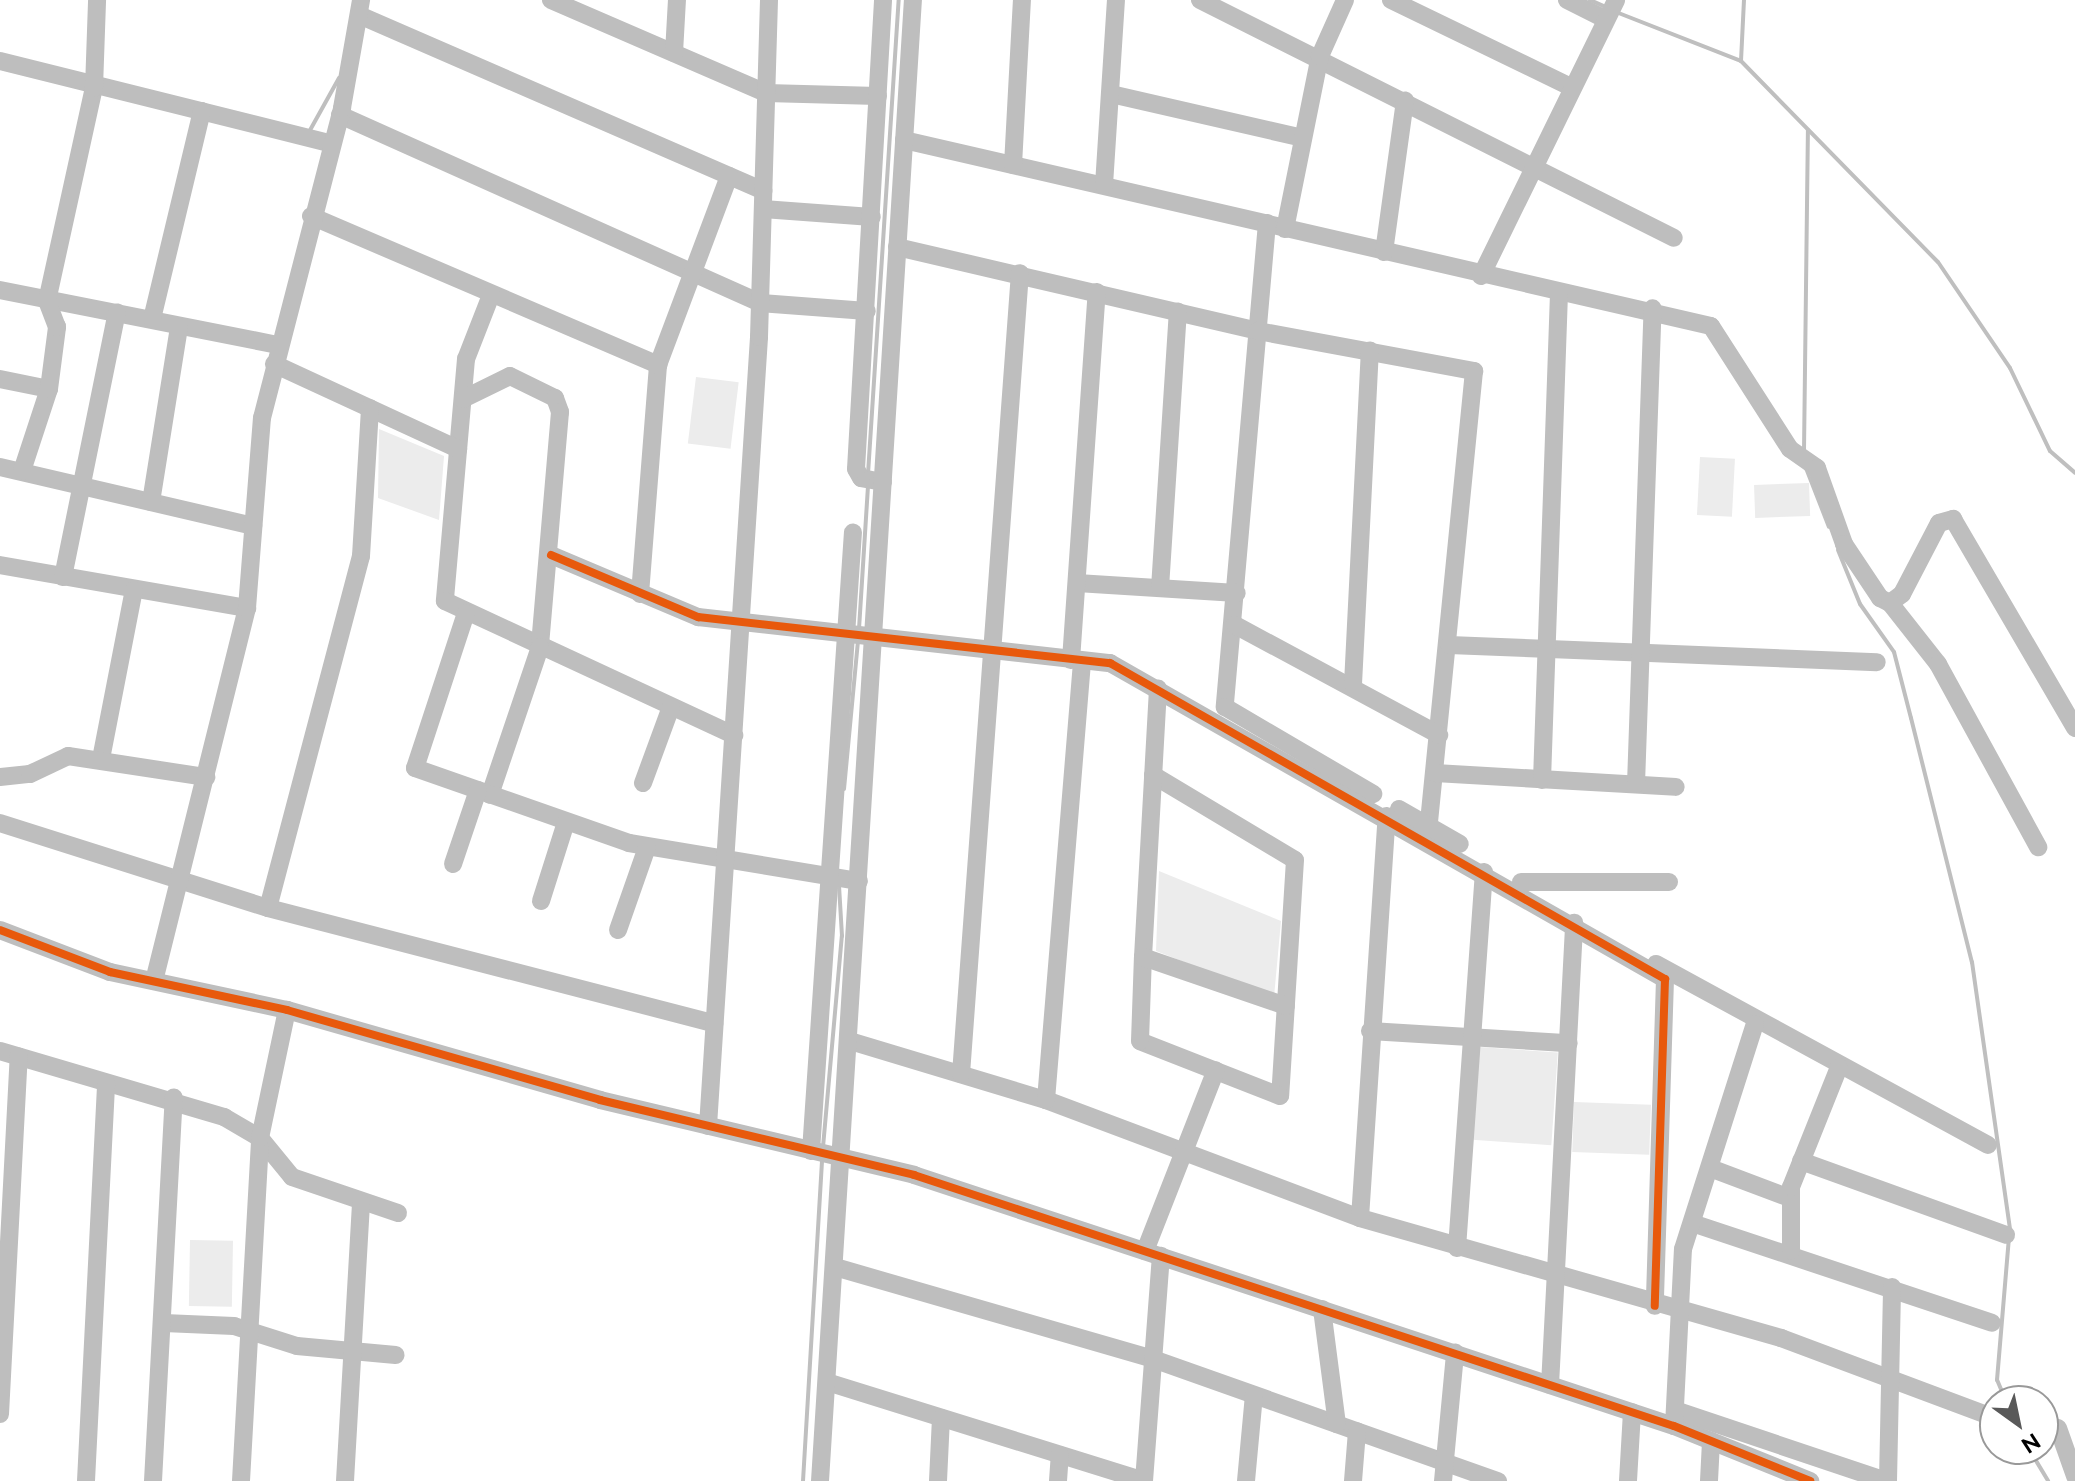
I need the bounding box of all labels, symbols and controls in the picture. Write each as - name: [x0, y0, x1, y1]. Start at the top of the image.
- north arrow: [1979, 1385, 2059, 1465]
- text: N: [2017, 1428, 2045, 1459]

